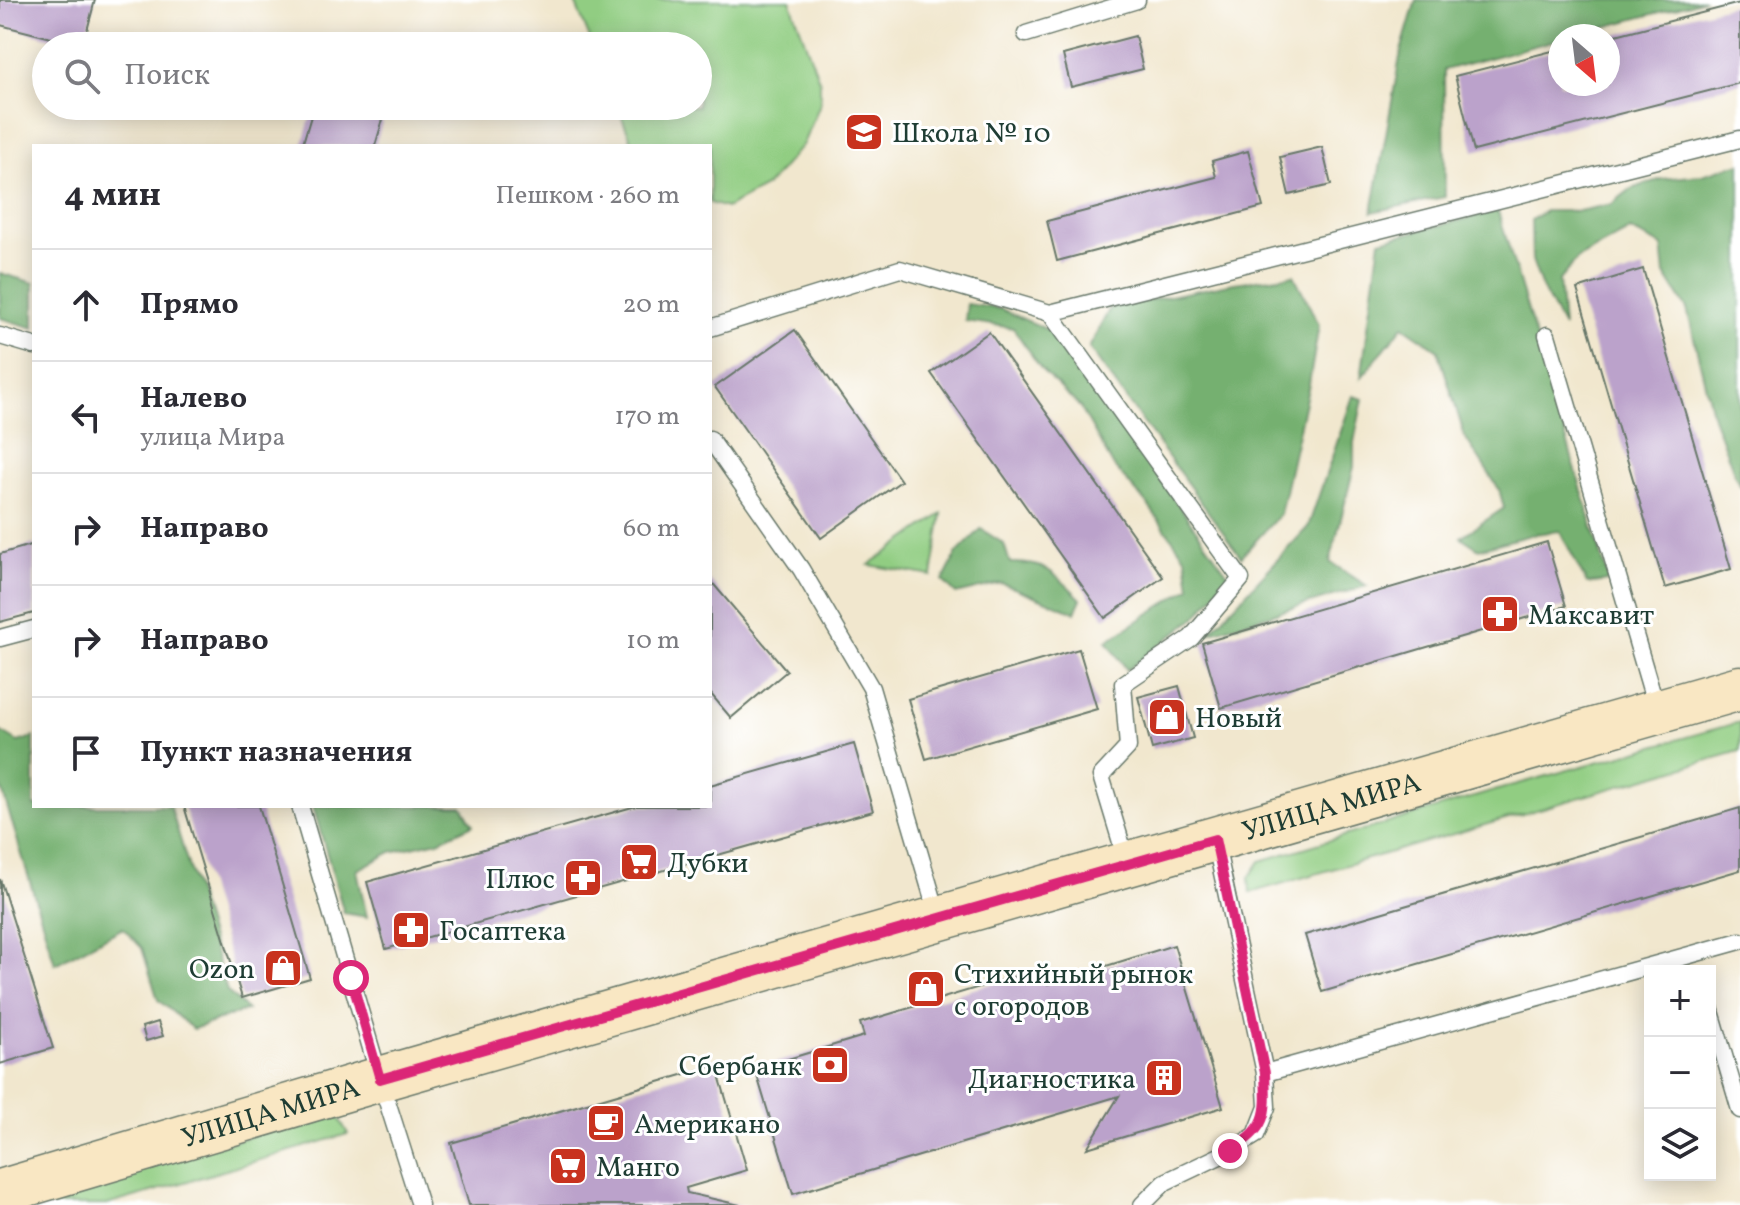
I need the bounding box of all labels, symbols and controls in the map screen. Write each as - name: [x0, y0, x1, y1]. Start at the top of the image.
- north arrow: [1548, 24, 1620, 96]
- search box: [32, 32, 712, 120]
- icon: search: [60, 54, 104, 98]
- text: Поиск: [124, 55, 210, 97]
- school or university icon: Школа № 10: [843, 111, 885, 153]
- place label: Школа № 10: [892, 115, 1050, 154]
- text: 4 мин: [64, 173, 161, 220]
- text: Пешком · 260 m: [496, 178, 680, 214]
- icon: ahead: [64, 283, 108, 327]
- text: Прямо: [140, 284, 239, 326]
- text: 20 m: [622, 287, 680, 323]
- text: Налево: [140, 378, 247, 420]
- icon: left: [64, 395, 108, 439]
- text: 170 m: [615, 399, 680, 435]
- text: улица Мира: [140, 420, 285, 456]
- icon: right: [64, 507, 108, 551]
- text: Направо: [140, 508, 269, 550]
- text: 60 m: [623, 511, 680, 547]
- pharmacy icon: Максавит: [1479, 593, 1521, 635]
- place label: Максавит: [1528, 597, 1654, 636]
- icon: right: [64, 619, 108, 663]
- text: Направо: [140, 620, 269, 662]
- text: 10 m: [626, 623, 680, 659]
- shop icon: Новый: [1146, 696, 1188, 738]
- place label: Новый: [1195, 700, 1282, 739]
- icon: arrive: [64, 731, 108, 775]
- text: Пункт назначения: [140, 732, 412, 774]
- street label: УЛИЦА МИРА: [1238, 764, 1426, 852]
- supermarket icon: Дубки: [618, 841, 660, 883]
- place label: Дубки: [667, 845, 748, 884]
- pharmacy icon: Плюс: [562, 857, 604, 899]
- place label: Плюс: [485, 861, 555, 900]
- pharmacy icon: Госаптека: [390, 909, 432, 951]
- place label: Госаптека: [439, 913, 566, 952]
- shop icon: Ozon: [262, 947, 304, 989]
- place label: Ozon: [189, 951, 255, 990]
- place label: Стихийный рынок с огородов: [954, 956, 1193, 1027]
- route start: [333, 960, 369, 996]
- map controls: [1644, 965, 1716, 1181]
- button: +: [1644, 965, 1716, 1037]
- shop icon: Стихийный рынок с огородов: [905, 968, 947, 1010]
- button: −: [1644, 1037, 1716, 1109]
- bank icon: Сбербанк: [809, 1044, 851, 1086]
- place label: Сбербанк: [679, 1048, 802, 1087]
- building icon: Диагностика: [1143, 1057, 1185, 1099]
- place label: Диагностика: [968, 1061, 1136, 1100]
- street label: УЛИЦА МИРА: [177, 1069, 365, 1159]
- cafe icon: Американо: [585, 1102, 627, 1144]
- place label: Американо: [634, 1106, 780, 1145]
- button: layers: [1644, 1109, 1716, 1181]
- route end: [1212, 1133, 1248, 1169]
- supermarket icon: Манго: [547, 1145, 589, 1187]
- place label: Манго: [596, 1149, 680, 1188]

